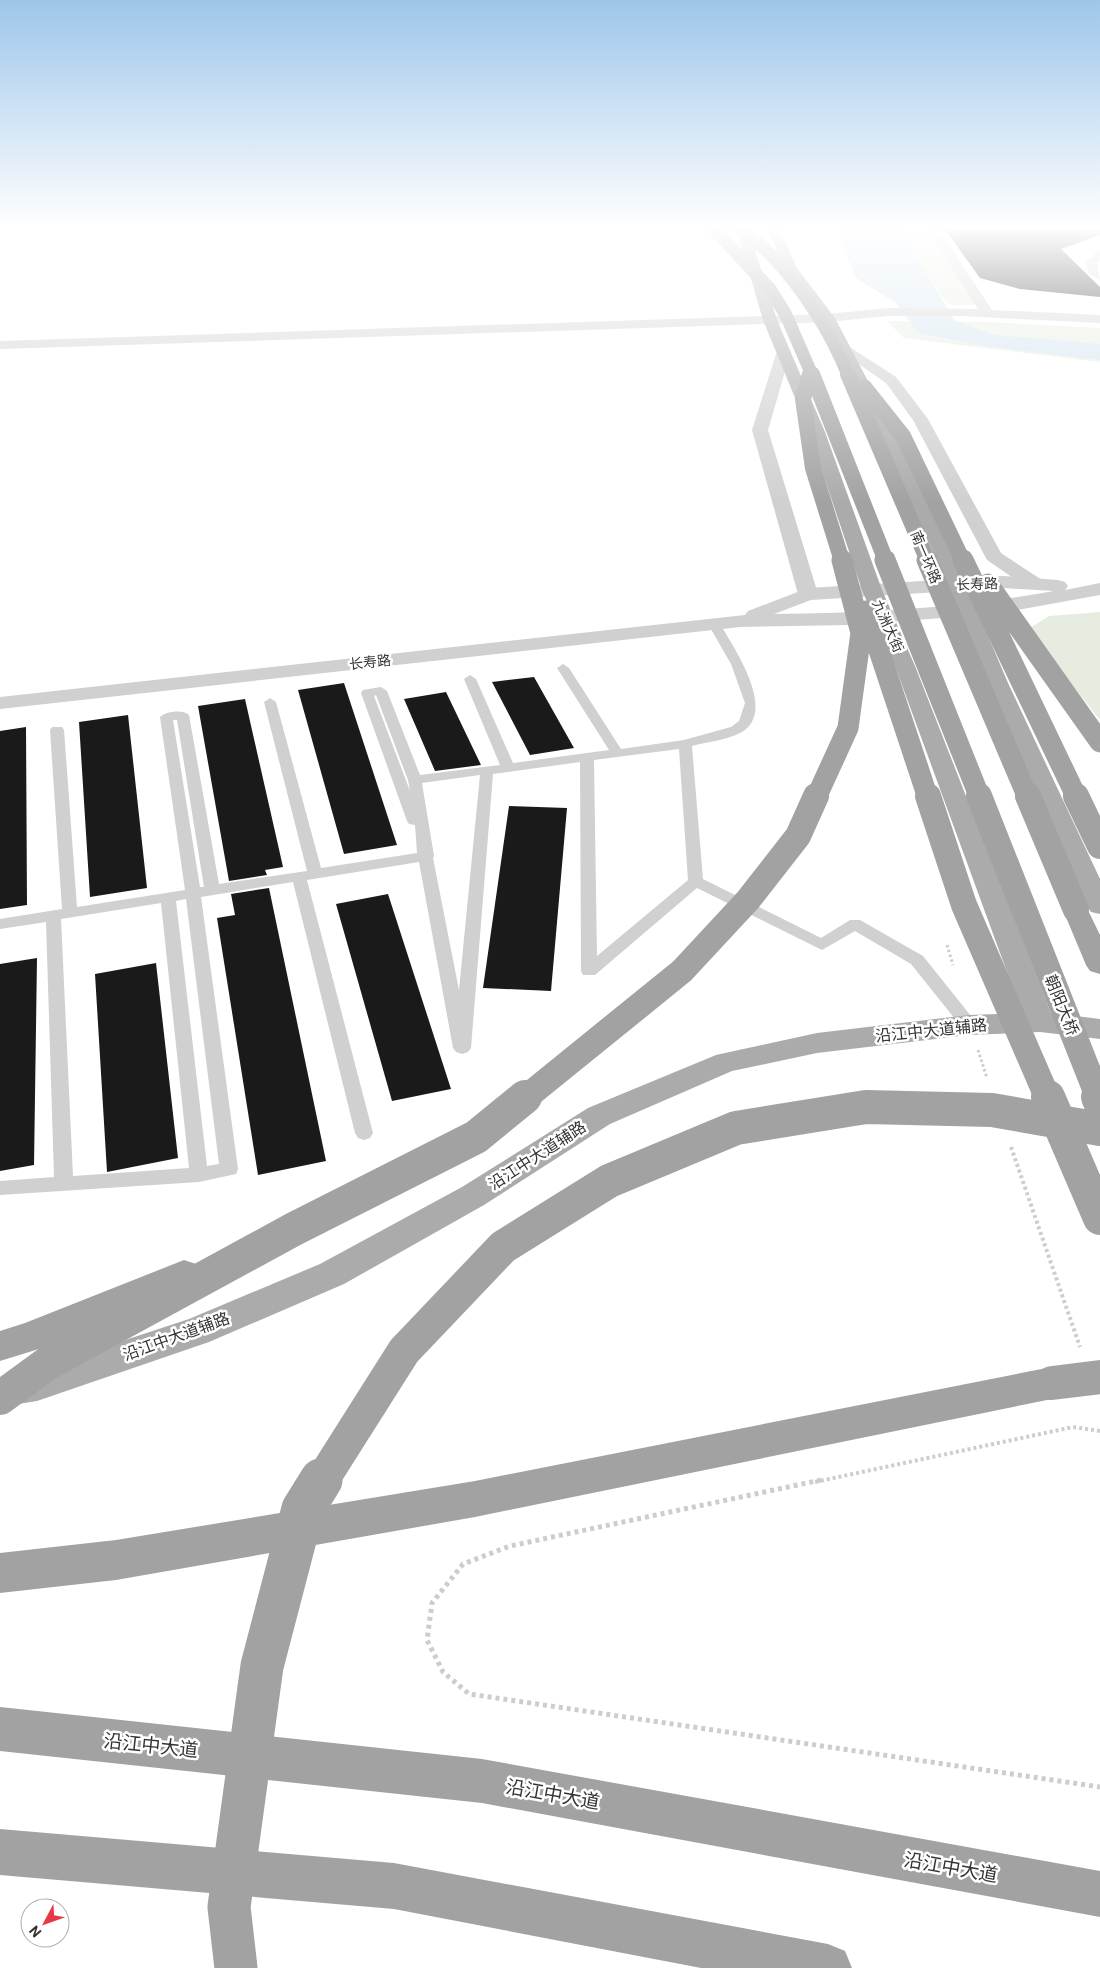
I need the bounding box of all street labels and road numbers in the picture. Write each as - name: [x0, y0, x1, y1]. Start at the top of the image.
- street label: 南一环路: [908, 528, 944, 586]
- street label: 长寿路: [956, 575, 998, 593]
- street label: 九洲大街: [869, 597, 907, 655]
- street label: 长寿路: [348, 652, 392, 672]
- street label: 朝阳大桥: [1041, 972, 1082, 1038]
- street label: 沿江中大道辅路: [874, 1015, 988, 1046]
- street label: 沿江中大道辅路: [485, 1117, 589, 1194]
- street label: 沿江中大道辅路: [120, 1308, 232, 1365]
- street label: 沿江中大道: [102, 1729, 199, 1762]
- street label: 沿江中大道: [504, 1775, 602, 1814]
- street label: 沿江中大道: [902, 1848, 1000, 1887]

